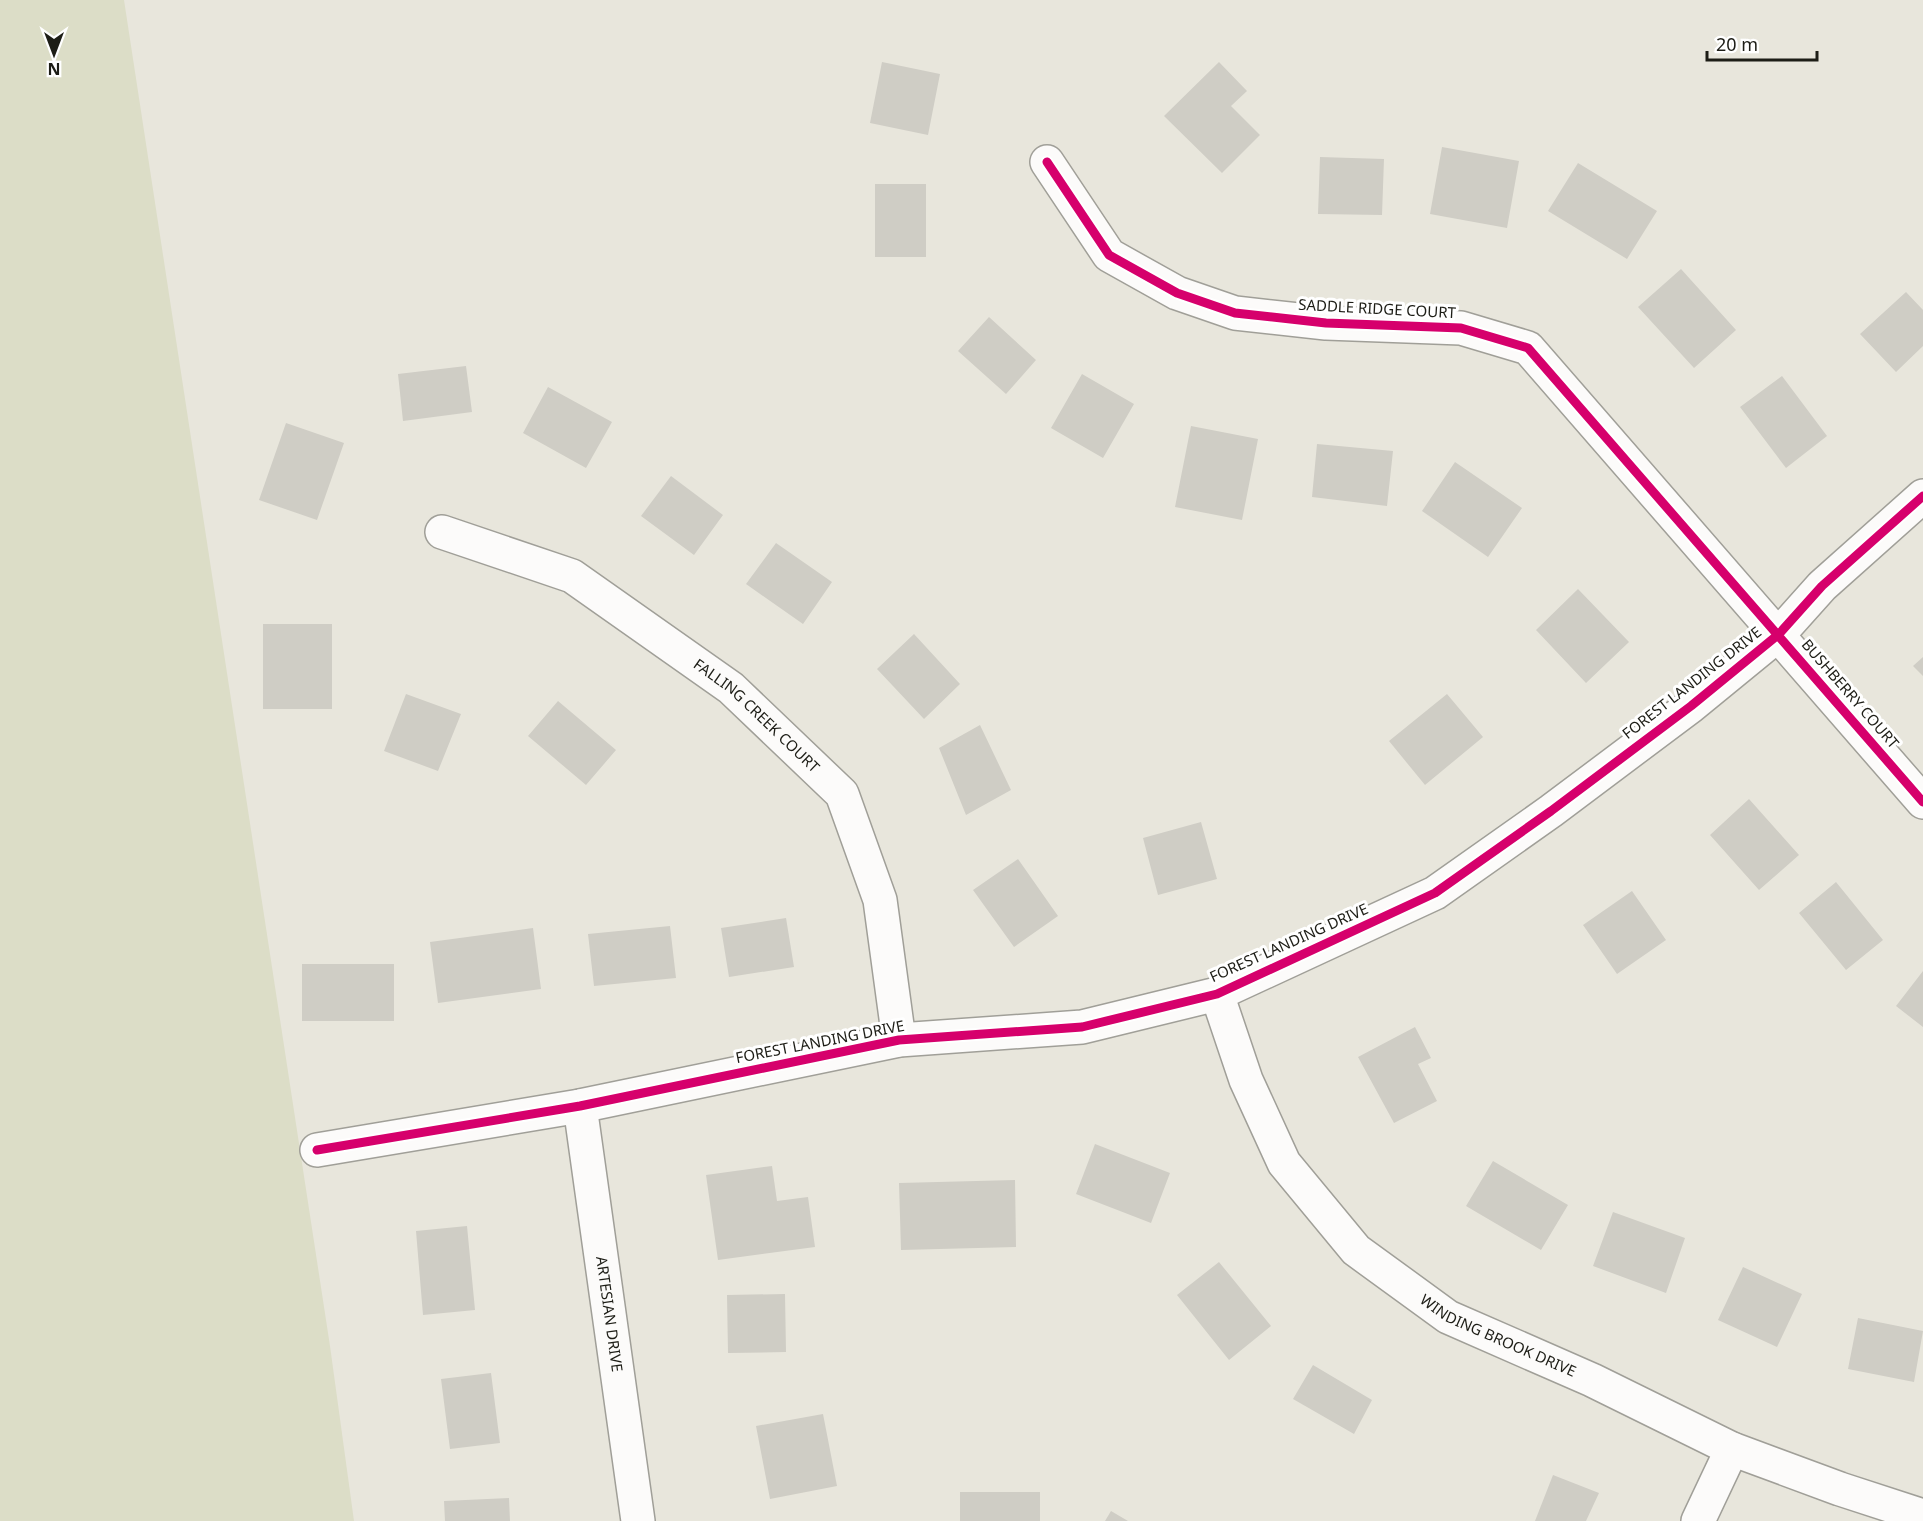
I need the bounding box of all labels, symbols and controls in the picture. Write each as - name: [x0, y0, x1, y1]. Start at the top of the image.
- north arrow: [24, 24, 84, 84]
- scale bar: [1707, 24, 1816, 62]
- text: 20 m: [1716, 32, 1758, 56]
- text: N: [47, 58, 61, 80]
- street label: SADDLE RIDGE COURT: [1298, 294, 1457, 322]
- street label: FOREST LANDING DRIVE: [1618, 622, 1765, 743]
- street label: BUSHBERRY COURT: [1798, 634, 1904, 753]
- street label: FALLING CREEK COURT: [690, 654, 825, 777]
- street label: FOREST LANDING DRIVE: [1206, 898, 1371, 986]
- street label: FOREST LANDING DRIVE: [734, 1015, 906, 1067]
- street label: ARTESIAN DRIVE: [592, 1255, 628, 1373]
- street label: WINDING BROOK DRIVE: [1417, 1289, 1580, 1381]

